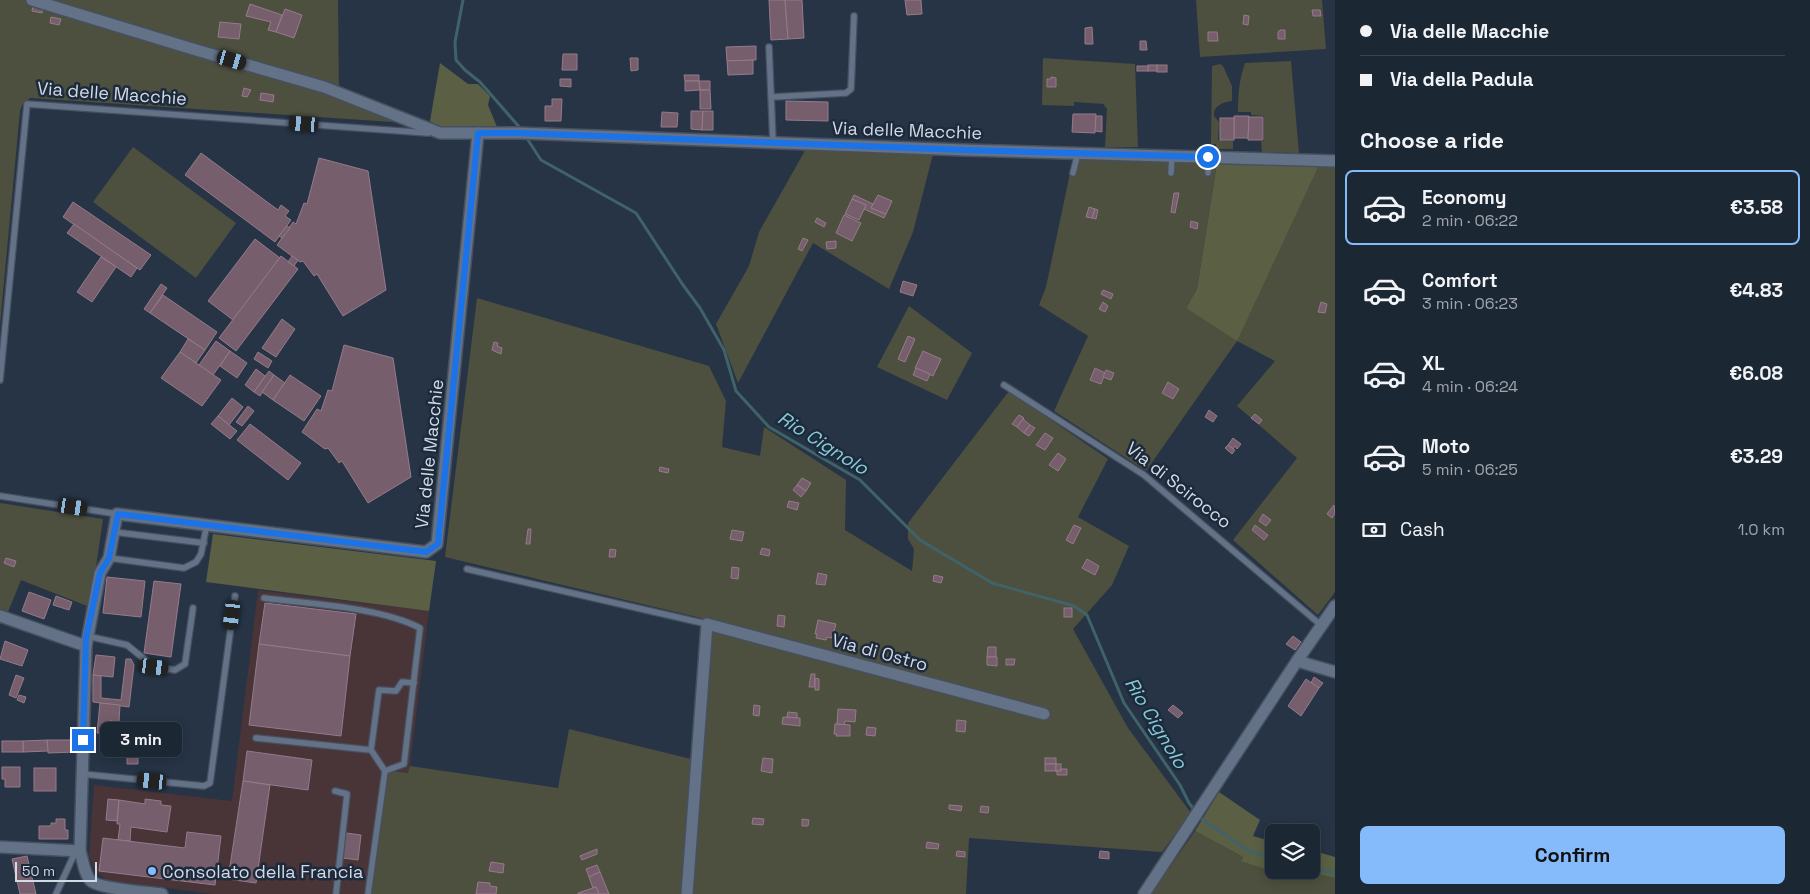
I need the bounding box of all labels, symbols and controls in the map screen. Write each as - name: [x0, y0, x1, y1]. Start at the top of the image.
- text: Via delle Macchie: [1390, 19, 1549, 44]
- car: [215, 49, 248, 71]
- text: Via della Padula: [1390, 67, 1534, 92]
- street label: Via delle Macchie: [36, 76, 188, 110]
- car: [288, 115, 319, 133]
- street label: Via delle Macchie: [832, 116, 982, 144]
- text: Choose a ride: [1360, 126, 1504, 154]
- route start: [1197, 146, 1219, 168]
- icon: car: [1362, 185, 1407, 230]
- text: Economy: [1422, 185, 1506, 210]
- text: €3.58: [1730, 195, 1783, 220]
- text: 2 min · 06:22: [1422, 210, 1518, 231]
- icon: car: [1362, 268, 1407, 313]
- text: Comfort: [1422, 268, 1498, 293]
- text: €4.83: [1729, 278, 1783, 303]
- text: 3 min · 06:23: [1422, 293, 1518, 314]
- icon: car: [1362, 351, 1407, 396]
- text: XL: [1422, 351, 1445, 376]
- text: €6.08: [1729, 361, 1783, 386]
- text: 4 min · 06:24: [1422, 376, 1518, 397]
- street label: Via delle Macchie: [410, 378, 448, 530]
- water label: Rio Cignolo: [773, 405, 874, 481]
- icon: car: [1362, 434, 1407, 479]
- text: Moto: [1422, 434, 1470, 459]
- street label: Via di Scirocco: [1122, 437, 1236, 533]
- text: €3.29: [1730, 444, 1783, 469]
- text: 5 min · 06:25: [1422, 459, 1518, 480]
- car: [57, 497, 88, 517]
- icon: cash: [1360, 516, 1388, 544]
- text: Cash: [1400, 517, 1445, 542]
- text: 1.0 km: [1738, 519, 1785, 540]
- car: [222, 599, 241, 631]
- street label: Via di Ostro: [830, 628, 930, 676]
- car: [138, 658, 169, 676]
- water label: Rio Cignolo: [1119, 673, 1194, 774]
- callout: 3 min: [100, 722, 183, 758]
- route end: [72, 729, 94, 751]
- text: 3 min: [120, 729, 162, 750]
- car: [136, 772, 167, 790]
- map controls: [1265, 824, 1320, 879]
- button: layers: [1265, 824, 1320, 879]
- button: Confirm: [1360, 826, 1785, 884]
- scale bar: [15, 859, 98, 882]
- place label: Consolato della Francia: [162, 860, 363, 883]
- text: 50 m: [22, 862, 55, 880]
- marker: Consolato della Francia: [146, 865, 158, 877]

